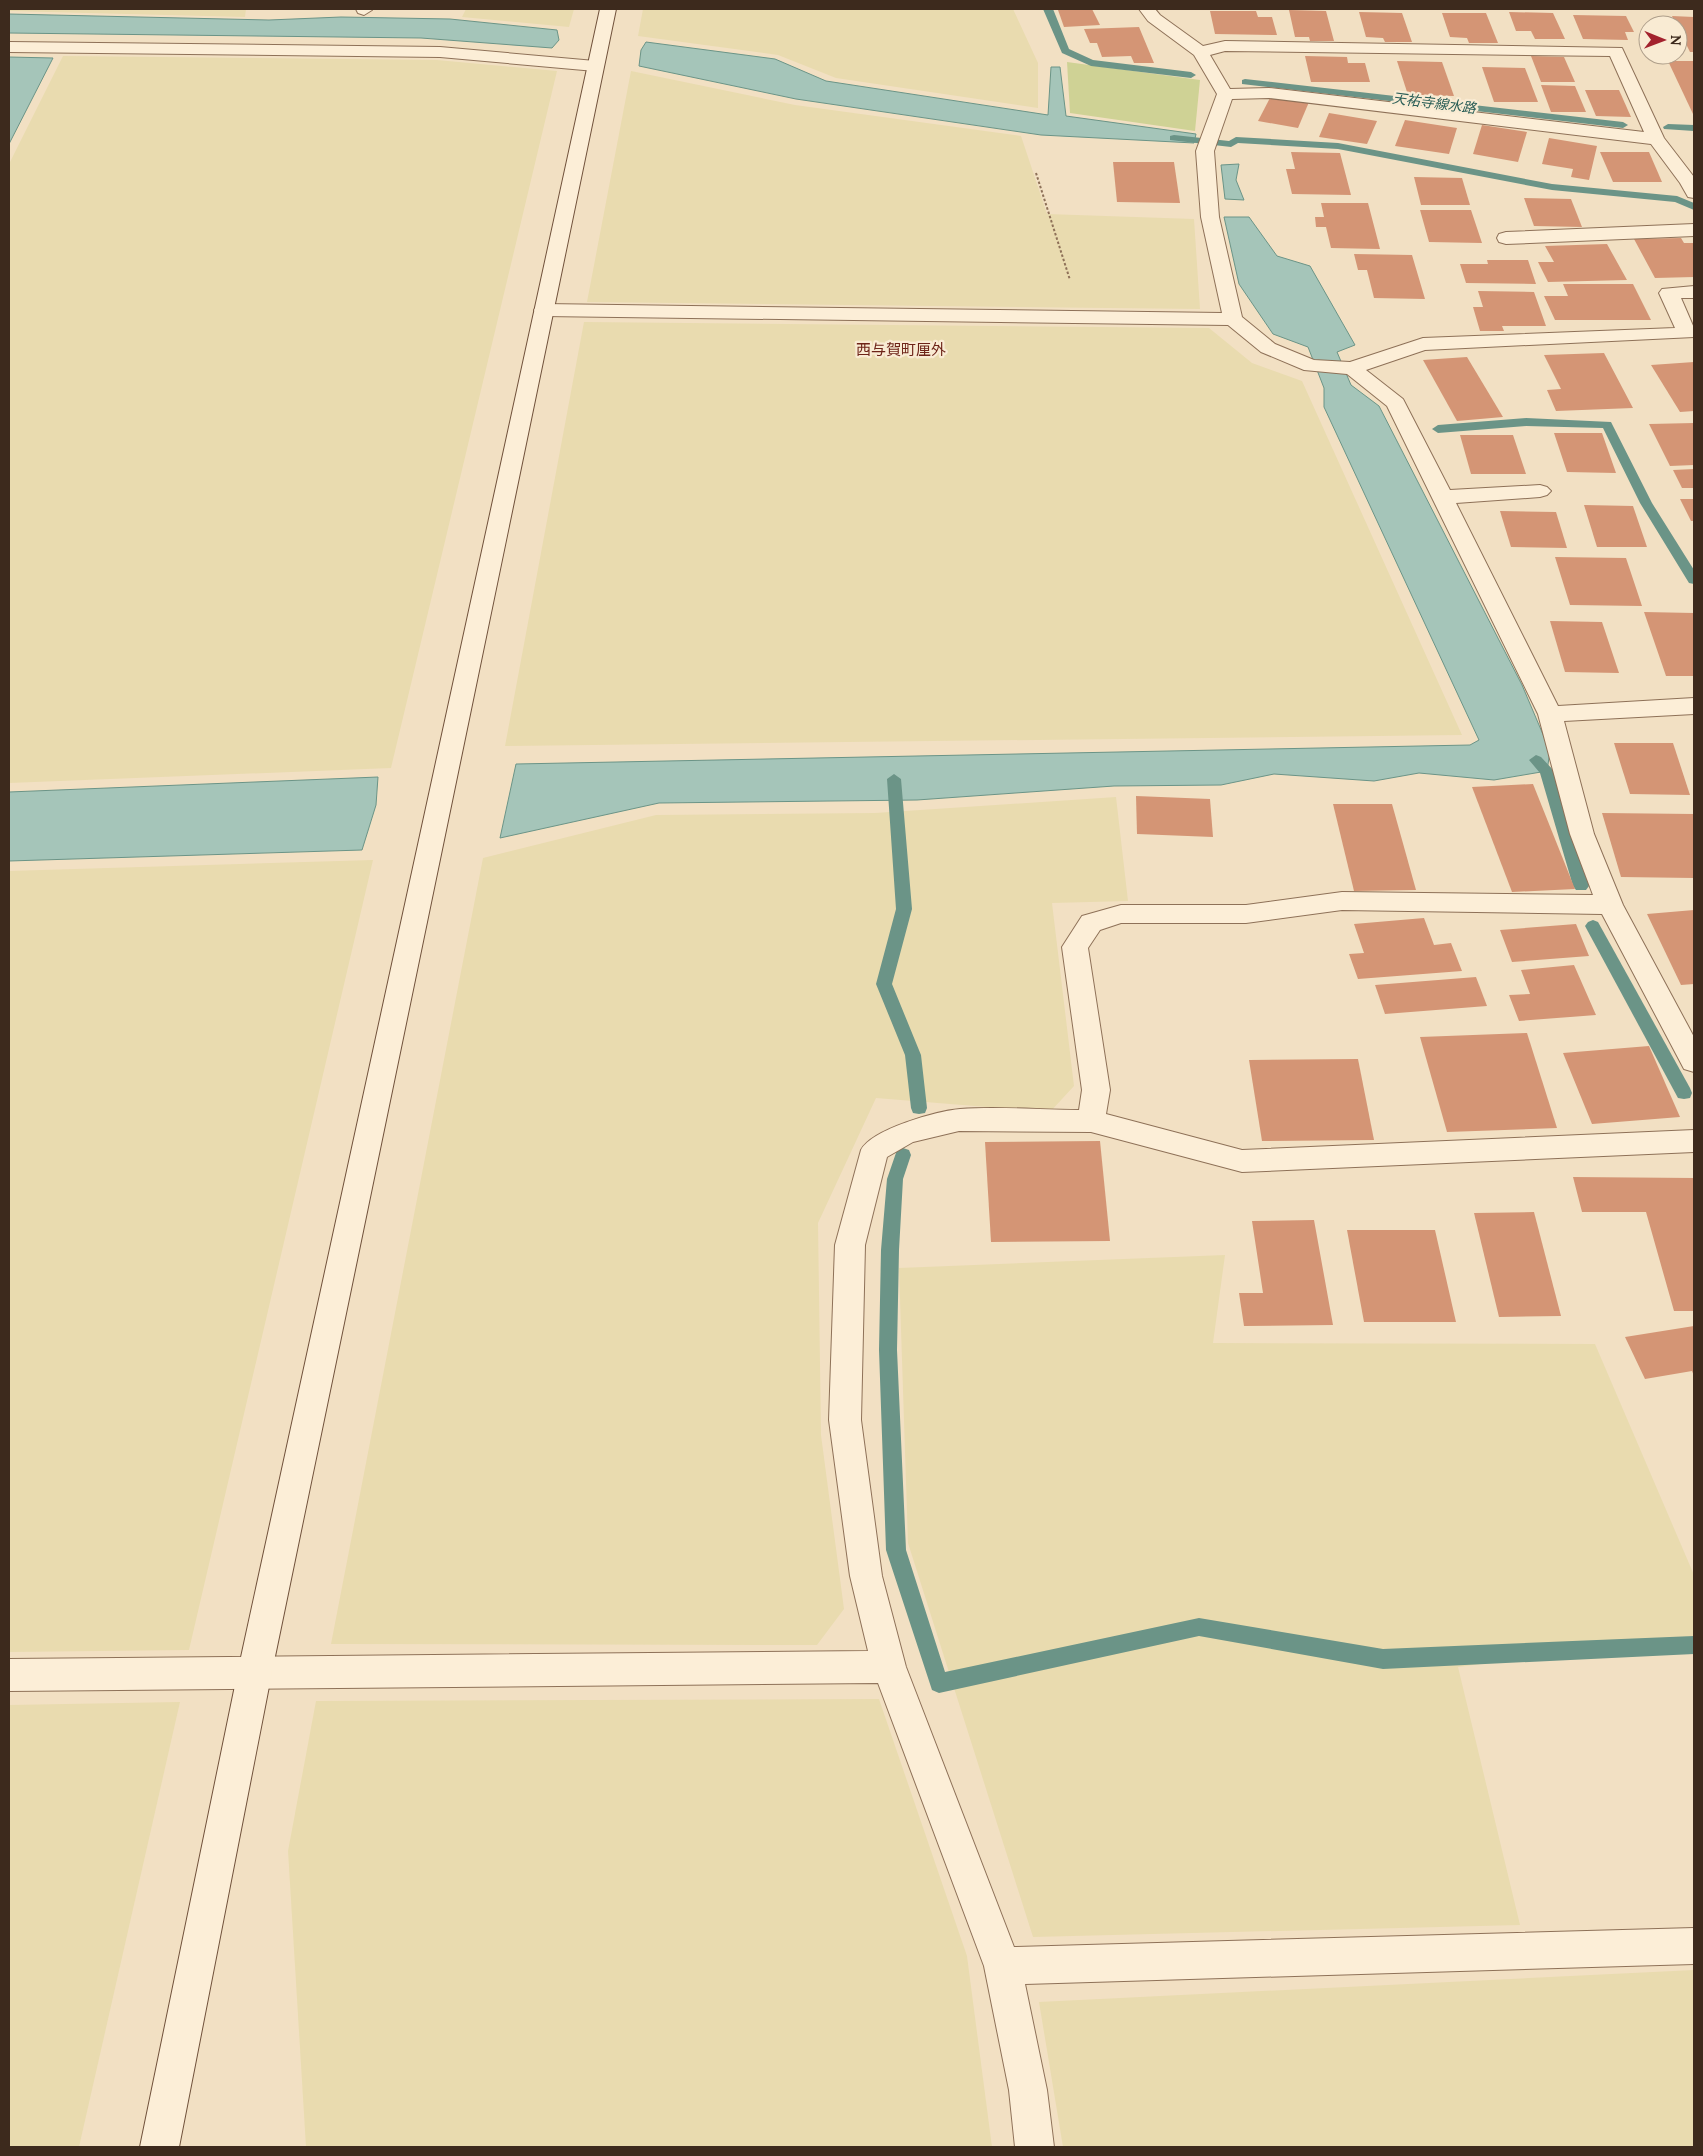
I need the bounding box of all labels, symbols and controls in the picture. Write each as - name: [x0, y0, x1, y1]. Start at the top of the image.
- north arrow: [1638, 15, 1688, 65]
- text: N: [1667, 35, 1685, 46]
- water label: 天祐寺線水路: [1391, 89, 1478, 117]
- district label: 西与賀町厘外: [856, 340, 946, 359]

